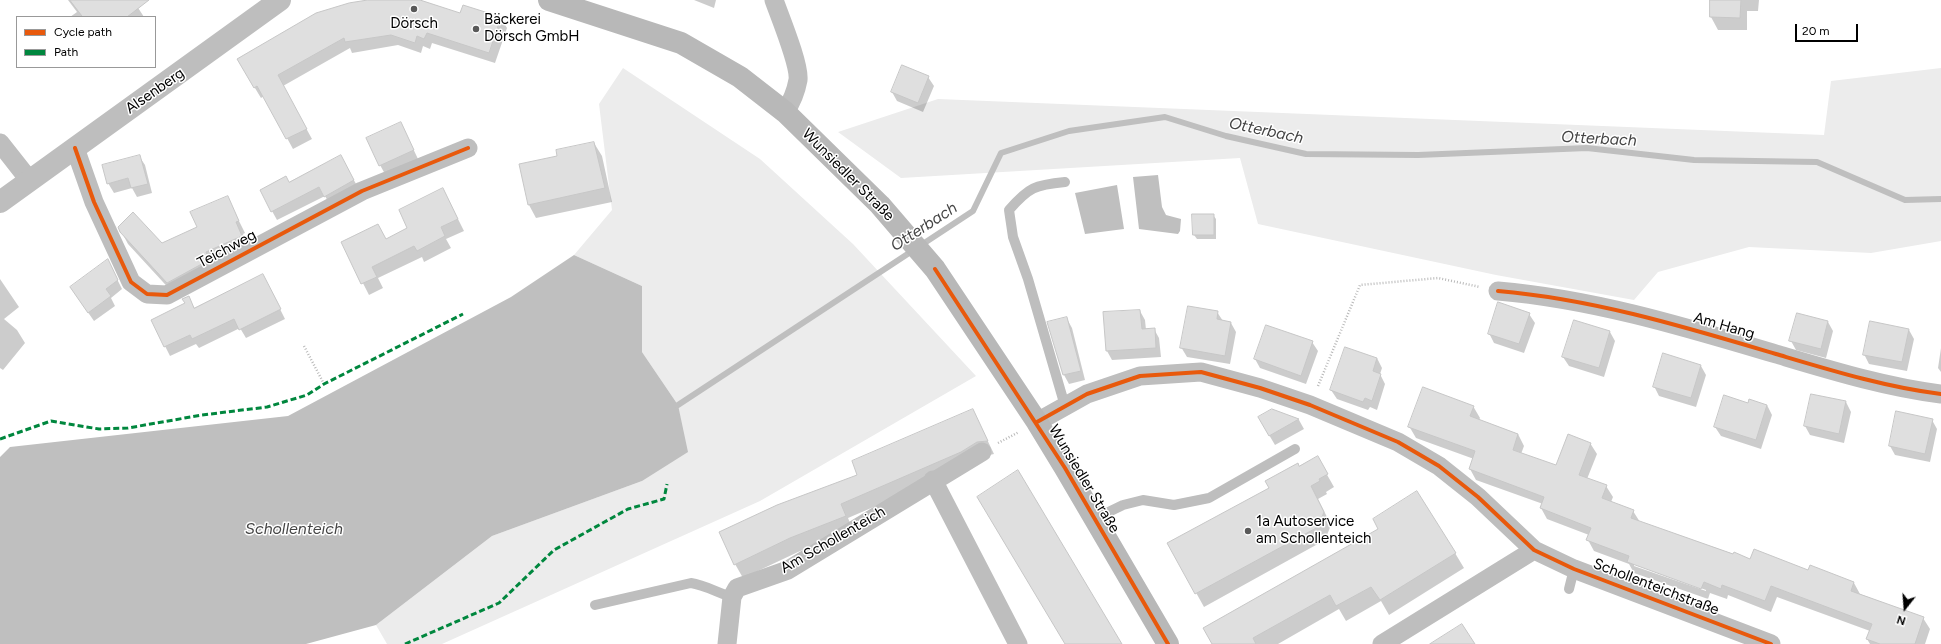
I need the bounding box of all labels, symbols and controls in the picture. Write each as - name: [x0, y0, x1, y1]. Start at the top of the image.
- marker: Dörsch: [409, 4, 419, 14]
- place label: Bäckerei Dörsch GmbH: [484, 11, 579, 46]
- place label: Dörsch: [390, 15, 438, 33]
- legend: [16, 16, 156, 68]
- scale bar: [1797, 16, 1860, 42]
- marker: Bäckerei Dörsch GmbH: [471, 24, 481, 34]
- text: 20 m: [1802, 24, 1830, 38]
- text: Cycle path: [54, 25, 112, 39]
- text: Path: [54, 45, 78, 59]
- street label: Alsenberg: [122, 64, 188, 118]
- water label: Otterbach: [1227, 114, 1305, 148]
- street label: Wunsiedler Straße: [798, 125, 898, 225]
- water label: Otterbach: [1561, 127, 1637, 151]
- water label: Otterbach: [887, 198, 961, 256]
- street label: Teichweg: [195, 226, 259, 272]
- street label: Am Hang: [1691, 309, 1757, 343]
- street label: Wunsiedler Straße: [1045, 422, 1123, 536]
- street label: Am Schollenteich: [777, 503, 889, 577]
- place label: 1a Autoservice am Schollenteich: [1256, 513, 1371, 548]
- water label: Schollenteich: [245, 519, 343, 539]
- marker: 1a Autoservice am Schollenteich: [1243, 526, 1253, 536]
- street label: Schollenteichstraße: [1591, 555, 1721, 619]
- north arrow: [1885, 588, 1925, 628]
- text: N: [1895, 612, 1907, 627]

